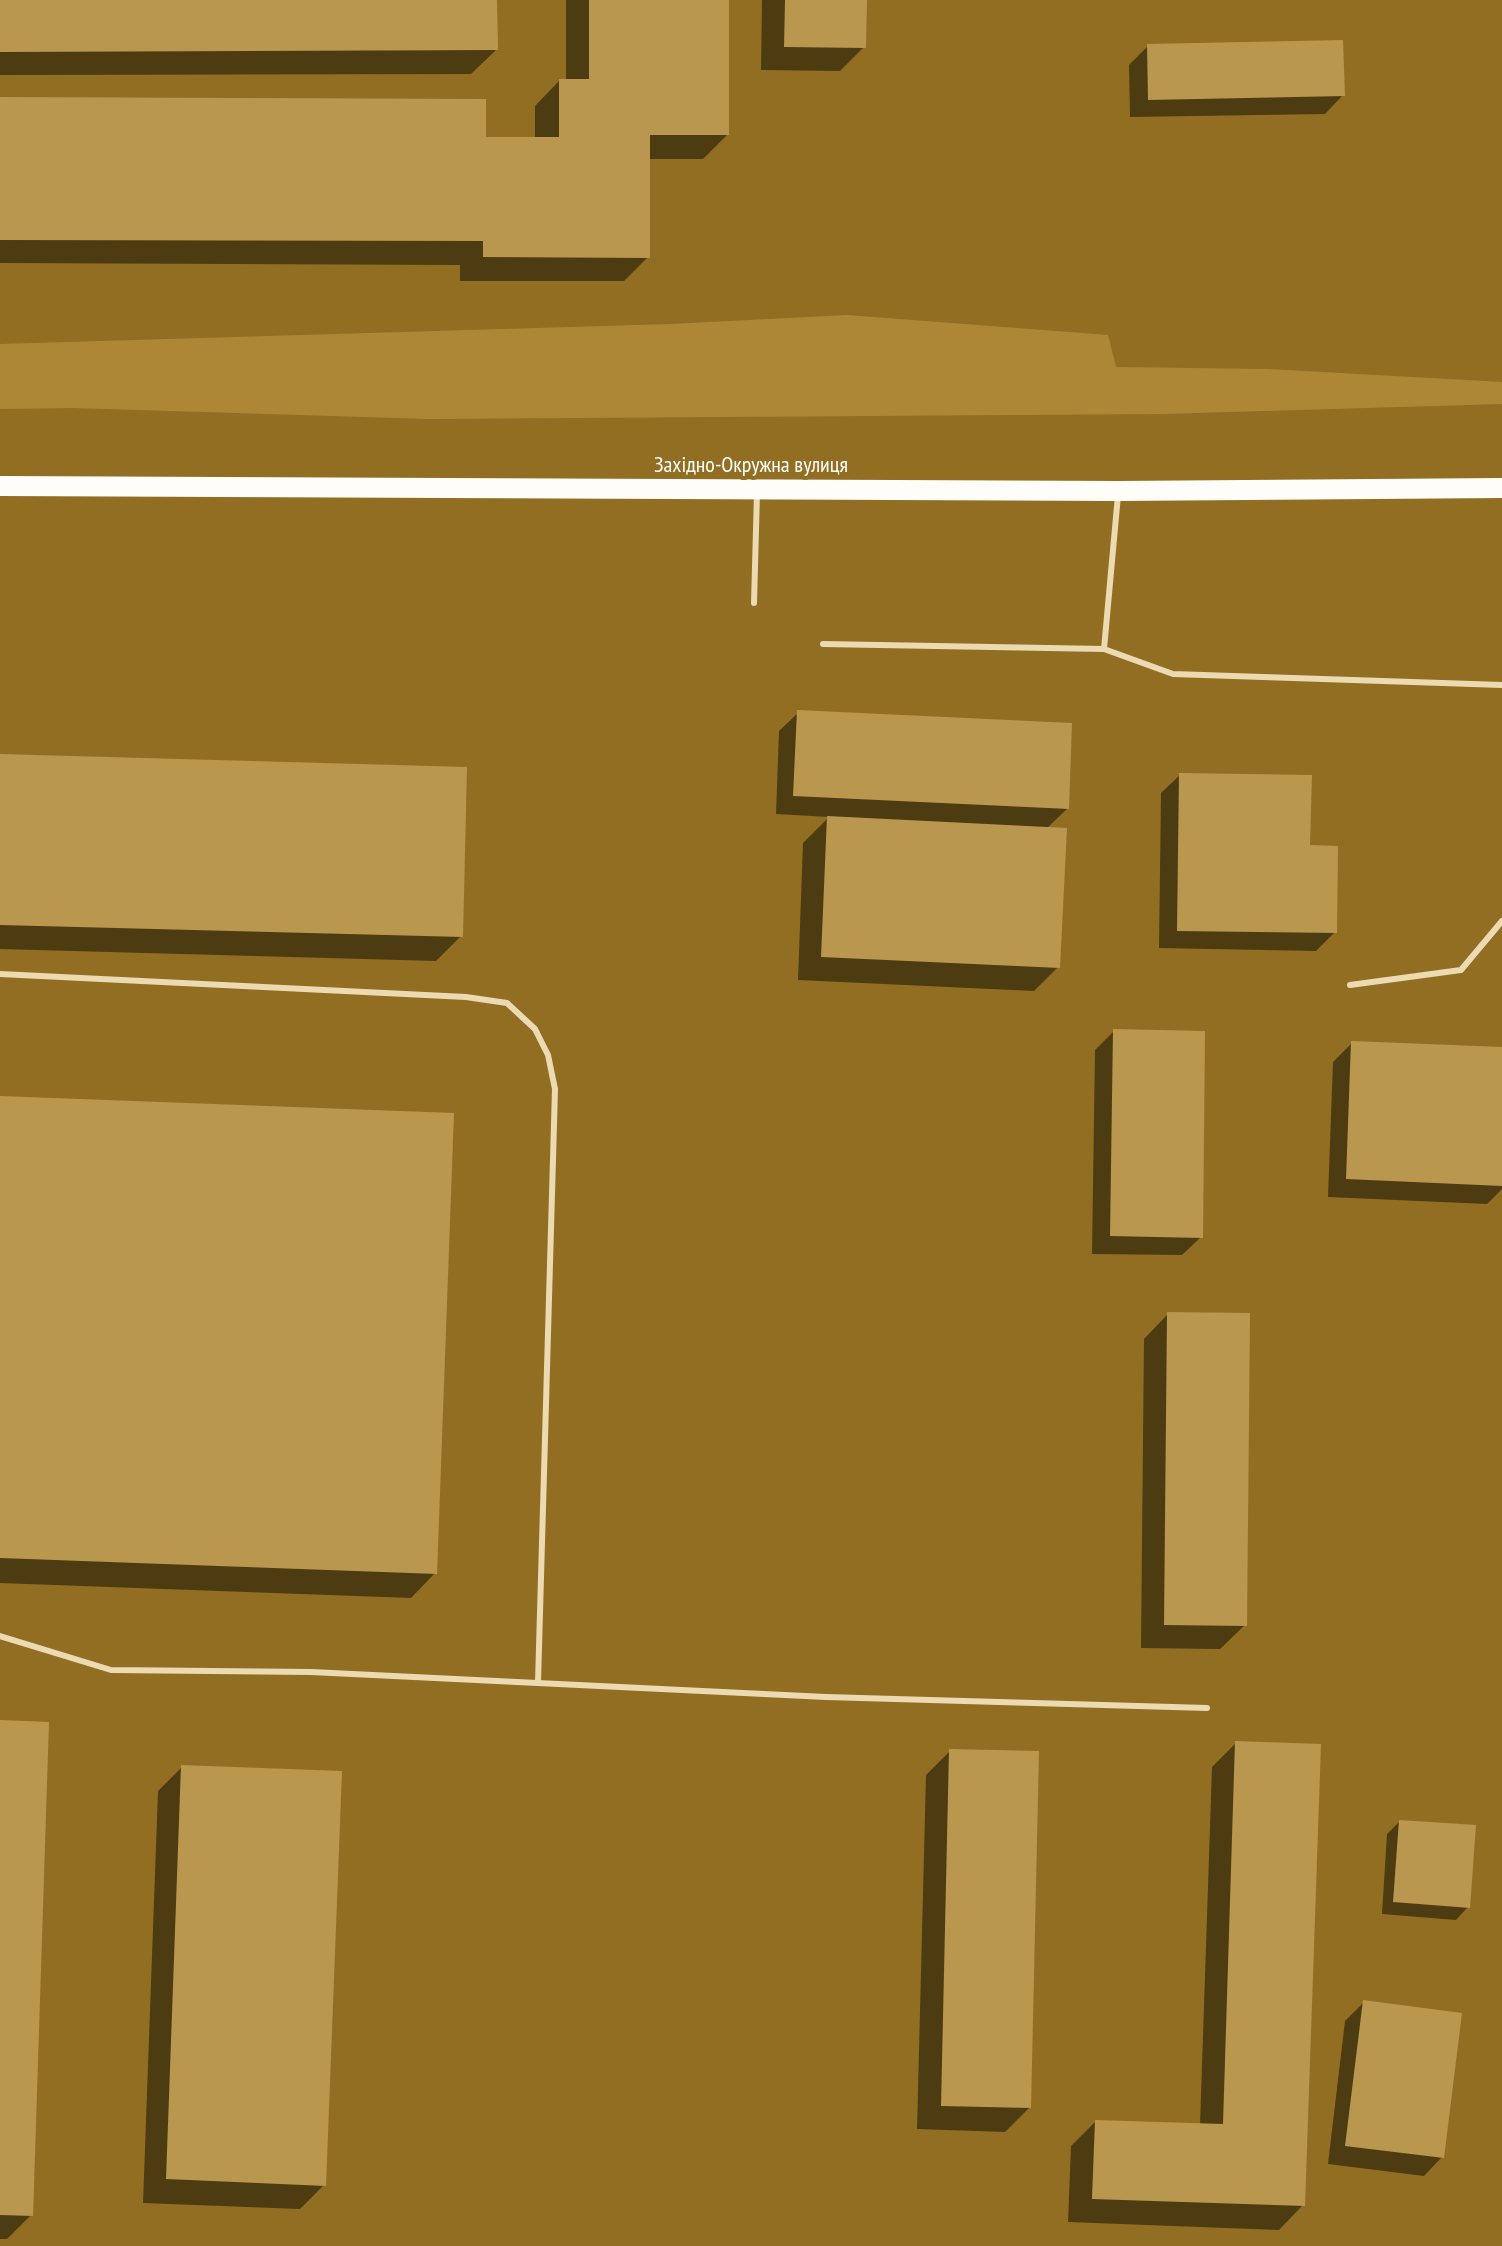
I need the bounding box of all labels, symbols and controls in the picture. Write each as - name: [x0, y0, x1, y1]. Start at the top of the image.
- street label: Західно-Окружна вулиця: [654, 453, 848, 479]

